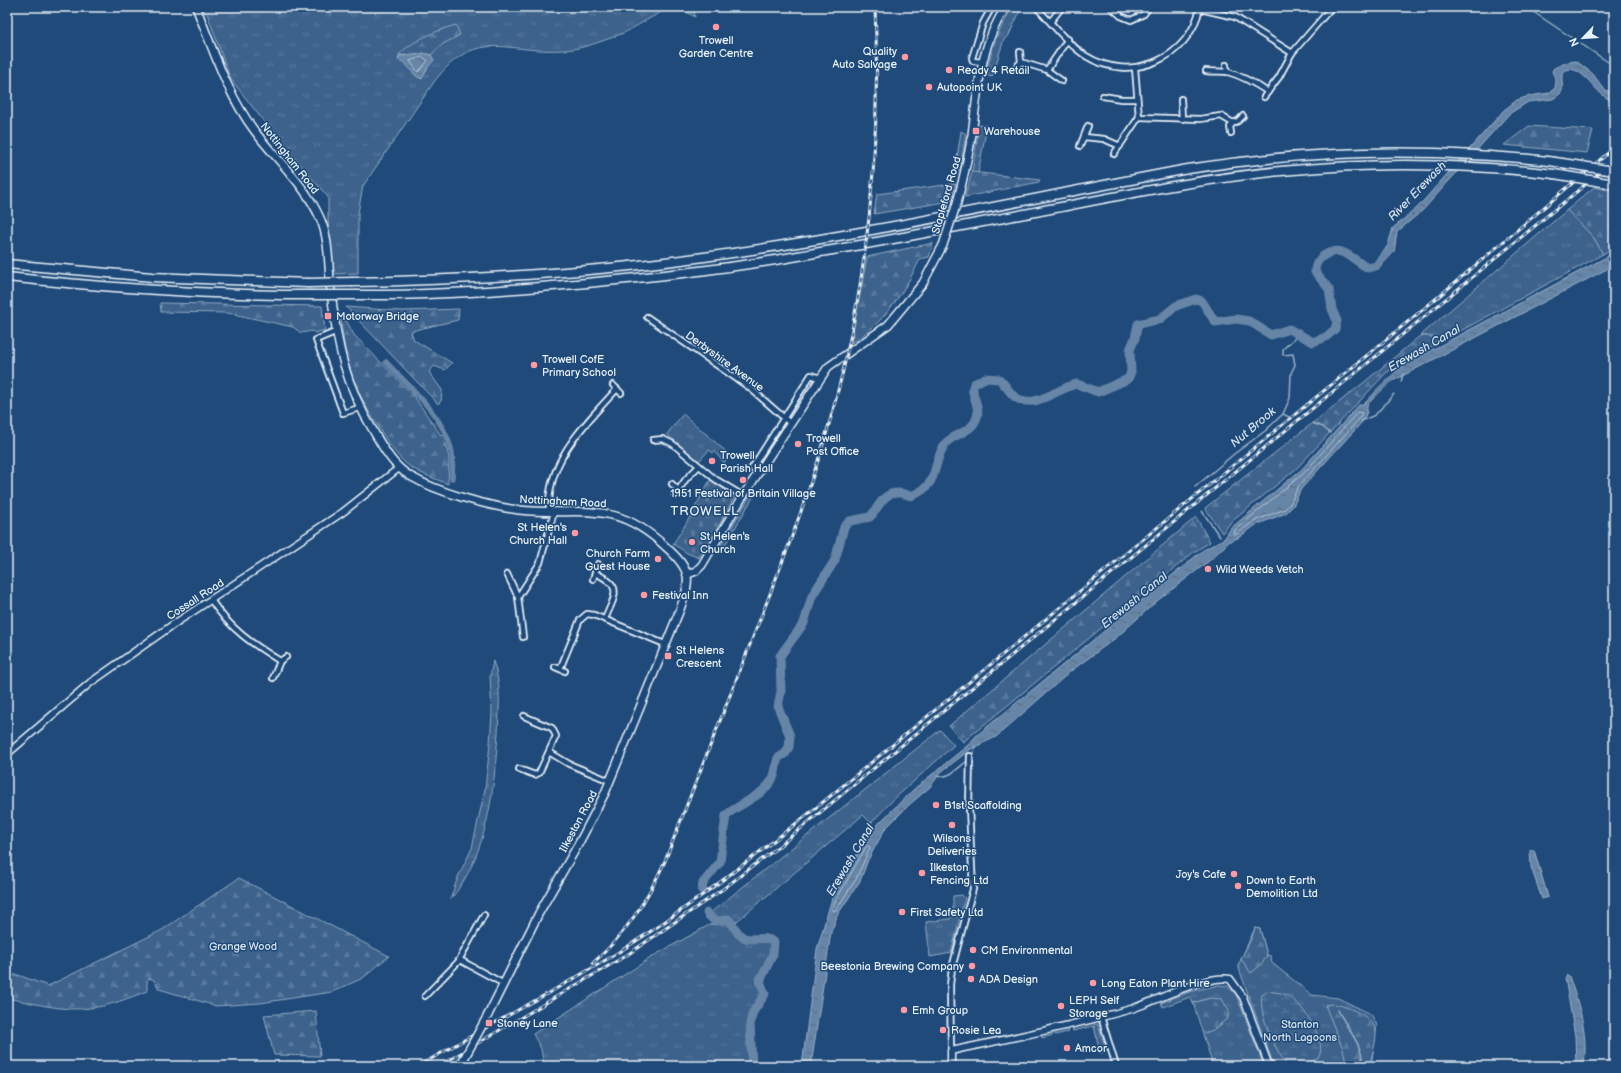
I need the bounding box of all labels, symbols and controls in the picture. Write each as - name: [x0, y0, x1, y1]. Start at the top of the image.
- north arrow: [1563, 18, 1603, 58]
- marker: Trowell Garden Centre: [711, 22, 721, 32]
- place label: Trowell Garden Centre: [679, 34, 754, 60]
- text: N: [1567, 36, 1582, 49]
- place label: Quality Auto Salvage: [833, 45, 897, 71]
- marker: Quality Auto Salvage: [900, 52, 910, 62]
- place label: Ready 4 Retail: [957, 64, 1029, 77]
- marker: Ready 4 Retail: [944, 65, 954, 75]
- place label: Autopoint UK: [937, 81, 1003, 94]
- marker: Autopoint UK: [924, 82, 934, 92]
- street label: Nottingham Road: [258, 120, 322, 197]
- place label: Warehouse: [984, 125, 1041, 138]
- marker: Warehouse: [971, 126, 981, 136]
- street label: Stapleford Road: [929, 155, 964, 235]
- water label: River Erewash: [1385, 158, 1450, 224]
- place label: Motorway Bridge: [336, 310, 419, 323]
- marker: Motorway Bridge: [323, 311, 333, 321]
- water label: Erewash Canal: [1385, 321, 1464, 375]
- street label: Derbyshire Avenue: [683, 329, 767, 394]
- place label: Trowell CofE Primary School: [542, 353, 616, 379]
- marker: Trowell CofE Primary School: [529, 360, 539, 370]
- water label: Nut Brook: [1227, 403, 1280, 451]
- place label: Trowell Post Office: [806, 432, 860, 458]
- marker: Trowell Post Office: [793, 439, 803, 449]
- place label: Trowell Parish Hall: [720, 449, 773, 475]
- marker: Trowell Parish Hall: [707, 456, 717, 466]
- marker: 1951 Festival of Britain Village: [738, 475, 748, 485]
- place label: 1951 Festival of Britain Village: [670, 487, 816, 500]
- street label: Nottingham Road: [519, 493, 607, 510]
- district label: TROWELL: [671, 503, 739, 519]
- place label: St Helen's Church Hall: [509, 521, 568, 547]
- marker: St Helen's Church Hall: [570, 528, 580, 538]
- place label: St Helen's Church: [700, 530, 750, 556]
- marker: St Helen's Church: [687, 537, 697, 547]
- place label: Church Farm Guest House: [585, 547, 650, 573]
- marker: Church Farm Guest House: [653, 554, 663, 564]
- place label: Wild Weeds Vetch: [1216, 563, 1304, 576]
- marker: Wild Weeds Vetch: [1203, 564, 1213, 574]
- water label: Erewash Canal: [1098, 568, 1172, 632]
- street label: Cossall Road: [164, 576, 226, 623]
- place label: Festival Inn: [652, 589, 708, 602]
- marker: Festival Inn: [639, 590, 649, 600]
- place label: St Helens Crescent: [676, 644, 725, 670]
- marker: St Helens Crescent: [663, 651, 673, 661]
- street label: Ilkeston Road: [557, 788, 600, 854]
- place label: B1st Scaffolding: [944, 799, 1022, 812]
- marker: B1st Scaffolding: [931, 800, 941, 810]
- marker: Wilsons Deliveries: [947, 820, 957, 830]
- water label: Erewash Canal: [823, 821, 878, 899]
- place label: Wilsons Deliveries: [927, 832, 977, 858]
- place label: Ilkeston Fencing Ltd: [930, 861, 989, 887]
- marker: Ilkeston Fencing Ltd: [917, 868, 927, 878]
- place label: Joy's Cafe: [1176, 868, 1226, 881]
- marker: Joy's Cafe: [1229, 869, 1239, 879]
- place label: Down to Earth Demolition Ltd: [1246, 874, 1318, 900]
- marker: Down to Earth Demolition Ltd: [1233, 881, 1243, 891]
- place label: First Safety Ltd: [910, 906, 983, 919]
- marker: First Safety Ltd: [897, 907, 907, 917]
- park label: Grange Wood: [209, 940, 277, 953]
- place label: CM Environmental: [981, 944, 1072, 957]
- marker: CM Environmental: [968, 945, 978, 955]
- place label: Beestonia Brewing Company: [820, 960, 964, 973]
- marker: Beestonia Brewing Company: [967, 961, 977, 971]
- place label: ADA Design: [979, 973, 1038, 986]
- marker: ADA Design: [966, 974, 976, 984]
- place label: Long Eaton Plant Hire: [1101, 977, 1210, 990]
- marker: Long Eaton Plant Hire: [1088, 978, 1098, 988]
- place label: LEPH Self Storage: [1069, 994, 1120, 1020]
- marker: LEPH Self Storage: [1056, 1001, 1066, 1011]
- place label: Emh Group: [912, 1004, 968, 1017]
- marker: Emh Group: [899, 1005, 909, 1015]
- place label: Stoney Lane: [497, 1017, 558, 1030]
- marker: Stoney Lane: [484, 1018, 494, 1028]
- park label: Stanton North Lagoons: [1263, 1018, 1337, 1044]
- place label: Rosie Lea: [951, 1024, 1001, 1037]
- marker: Rosie Lea: [938, 1025, 948, 1035]
- place label: Amcor: [1075, 1042, 1108, 1055]
- marker: Amcor: [1062, 1043, 1072, 1053]

